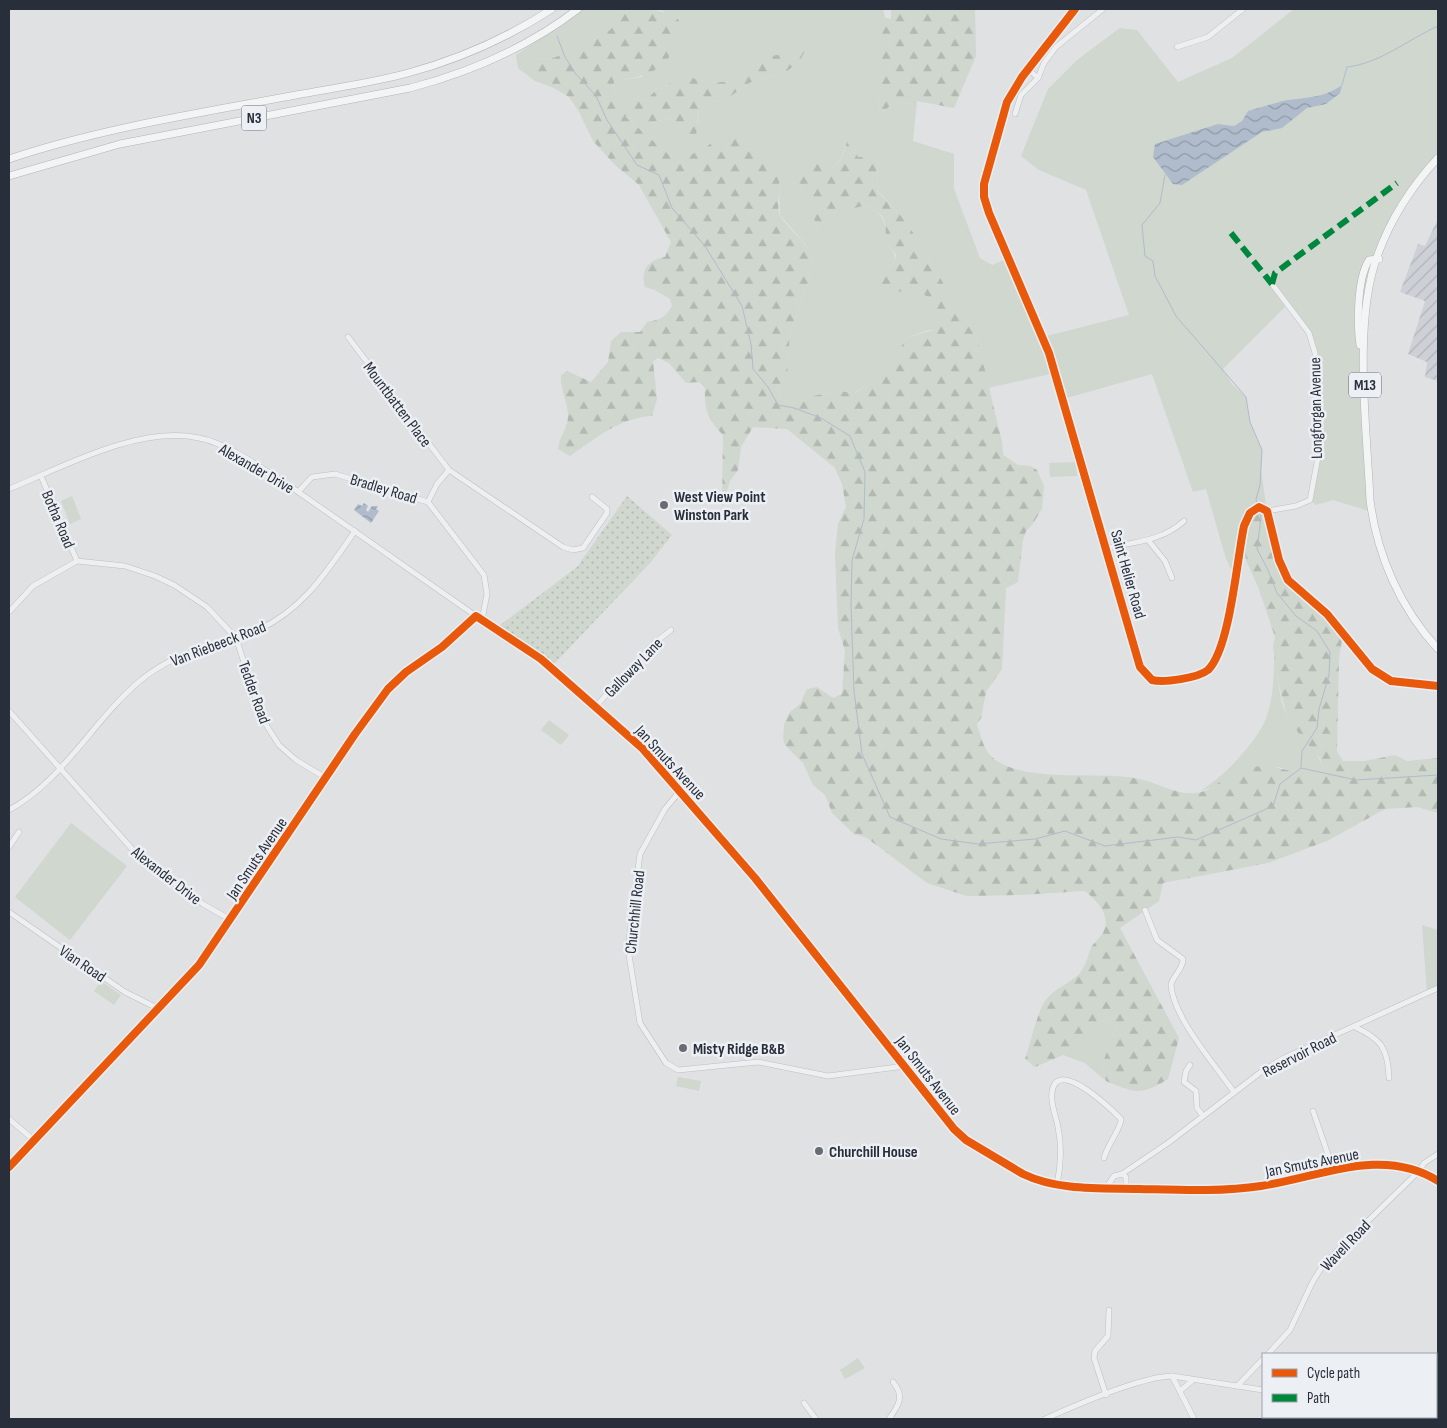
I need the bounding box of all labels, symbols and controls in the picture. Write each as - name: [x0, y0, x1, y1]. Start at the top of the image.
- road number: N3: [242, 106, 266, 130]
- street label: Longforgan Avenue: [1306, 357, 1327, 459]
- street label: Mountbatten Place: [359, 359, 435, 451]
- road number: M13: [1349, 372, 1381, 398]
- street label: Alexander Drive: [215, 440, 297, 498]
- street label: Bradley Road: [348, 470, 419, 509]
- street label: Botha Road: [37, 488, 78, 551]
- place label: West View Point Winston Park: [674, 488, 766, 525]
- marker: West View Point Winston Park: [658, 499, 670, 511]
- street label: Saint Helier Road: [1106, 528, 1149, 621]
- street label: Van Riebeeck Road: [168, 618, 269, 671]
- street label: Galloway Lane: [601, 634, 667, 702]
- street label: Tedder Road: [233, 659, 274, 727]
- street label: Jan Smuts Avenue: [630, 721, 709, 804]
- street label: Jan Smuts Avenue: [222, 814, 292, 904]
- street label: Alexander Drive: [127, 842, 205, 909]
- street label: Churchhill Road: [622, 869, 649, 955]
- street label: Vian Road: [55, 942, 109, 987]
- street label: Reservoir Road: [1260, 1029, 1340, 1082]
- street label: Jan Smuts Avenue: [891, 1032, 964, 1119]
- place label: Misty Ridge B&B: [693, 1040, 785, 1059]
- marker: Misty Ridge B&B: [677, 1042, 689, 1054]
- place label: Churchill House: [829, 1143, 918, 1162]
- marker: Churchill House: [813, 1145, 825, 1157]
- street label: Jan Smuts Avenue: [1263, 1145, 1361, 1182]
- street label: Wavell Road: [1317, 1217, 1375, 1276]
- legend: [1262, 1353, 1437, 1418]
- text: Cycle path: [1307, 1364, 1360, 1383]
- text: Path: [1307, 1389, 1330, 1408]

